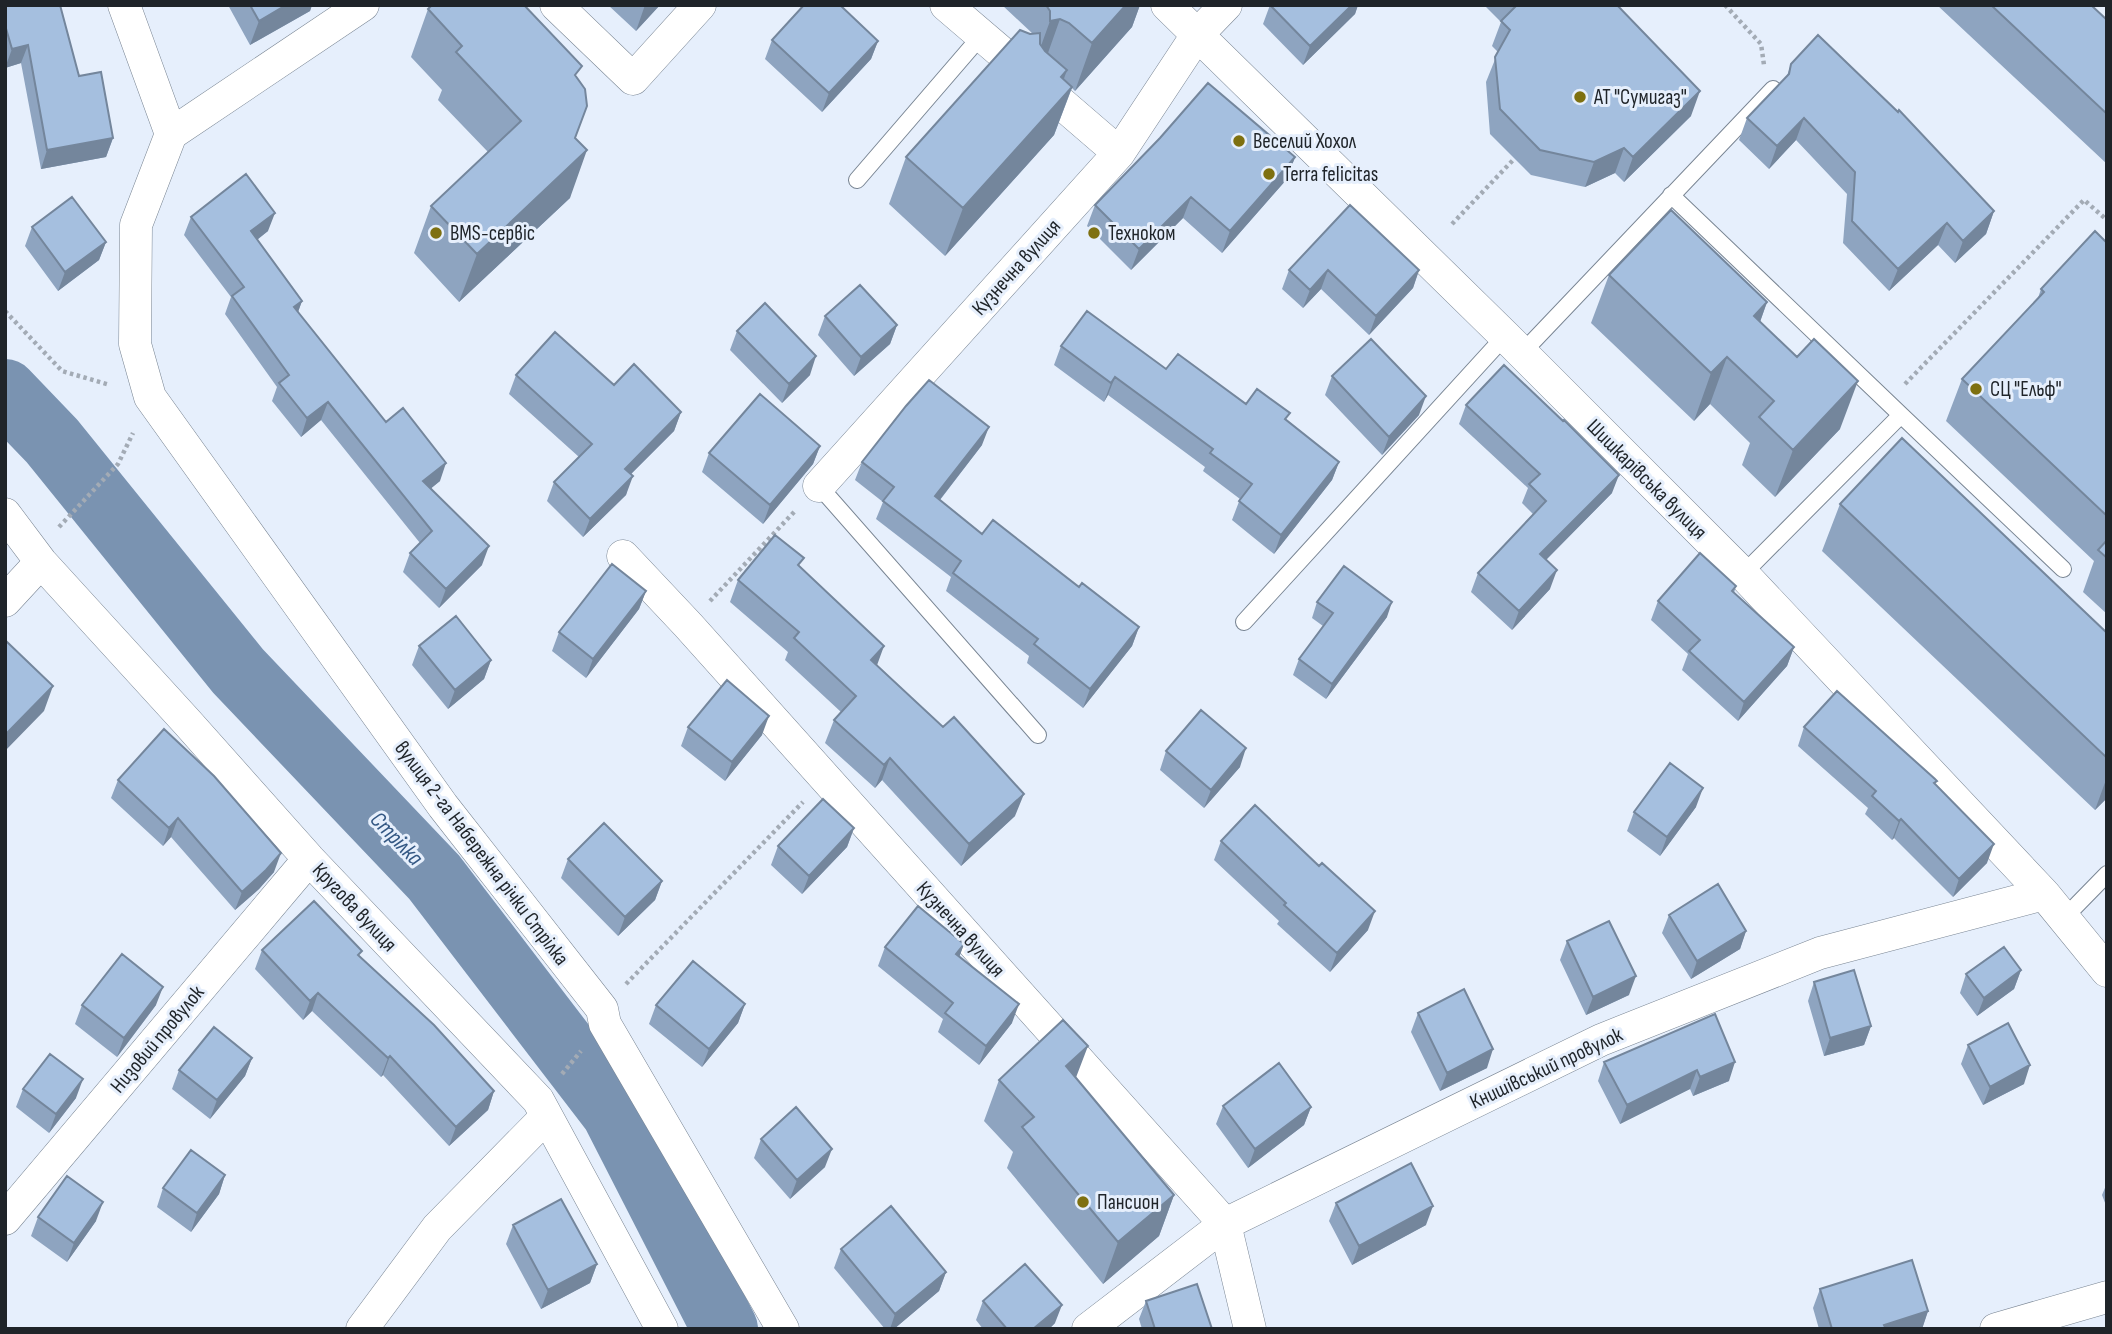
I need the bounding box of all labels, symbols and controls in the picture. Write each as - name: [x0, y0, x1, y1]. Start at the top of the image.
- place label: АТ "Сумигаз": [1593, 85, 1687, 110]
- marker: АТ "Сумигаз": [1572, 89, 1588, 105]
- place label: Веселий Хохол: [1253, 129, 1357, 154]
- marker: Веселий Хохол: [1231, 133, 1247, 149]
- place label: Terra felicitas: [1283, 162, 1378, 187]
- marker: Terra felicitas: [1261, 166, 1277, 182]
- street label: Кузнечна вулиця: [967, 214, 1066, 320]
- place label: BMS-сервіс: [450, 221, 535, 246]
- place label: Техноком: [1108, 221, 1175, 246]
- marker: BMS-сервіс: [428, 225, 444, 241]
- marker: Техноком: [1086, 225, 1102, 241]
- place label: СЦ "Ельф": [1990, 377, 2062, 402]
- marker: СЦ "Ельф": [1968, 381, 1984, 397]
- street label: Шишкарівська вулиця: [1581, 414, 1712, 545]
- street label: вулиця 2-га Набережна річки Стрілка: [389, 736, 574, 970]
- water label: Стрілка: [364, 806, 429, 872]
- street label: Кругова вулиця: [307, 858, 402, 957]
- street label: Кузнечна вулиця: [911, 876, 1010, 982]
- street label: Низовий провулок: [105, 981, 210, 1098]
- street label: Книшівський провулок: [1466, 1022, 1627, 1115]
- place label: Пансион: [1097, 1190, 1159, 1215]
- marker: Пансион: [1075, 1194, 1091, 1210]

